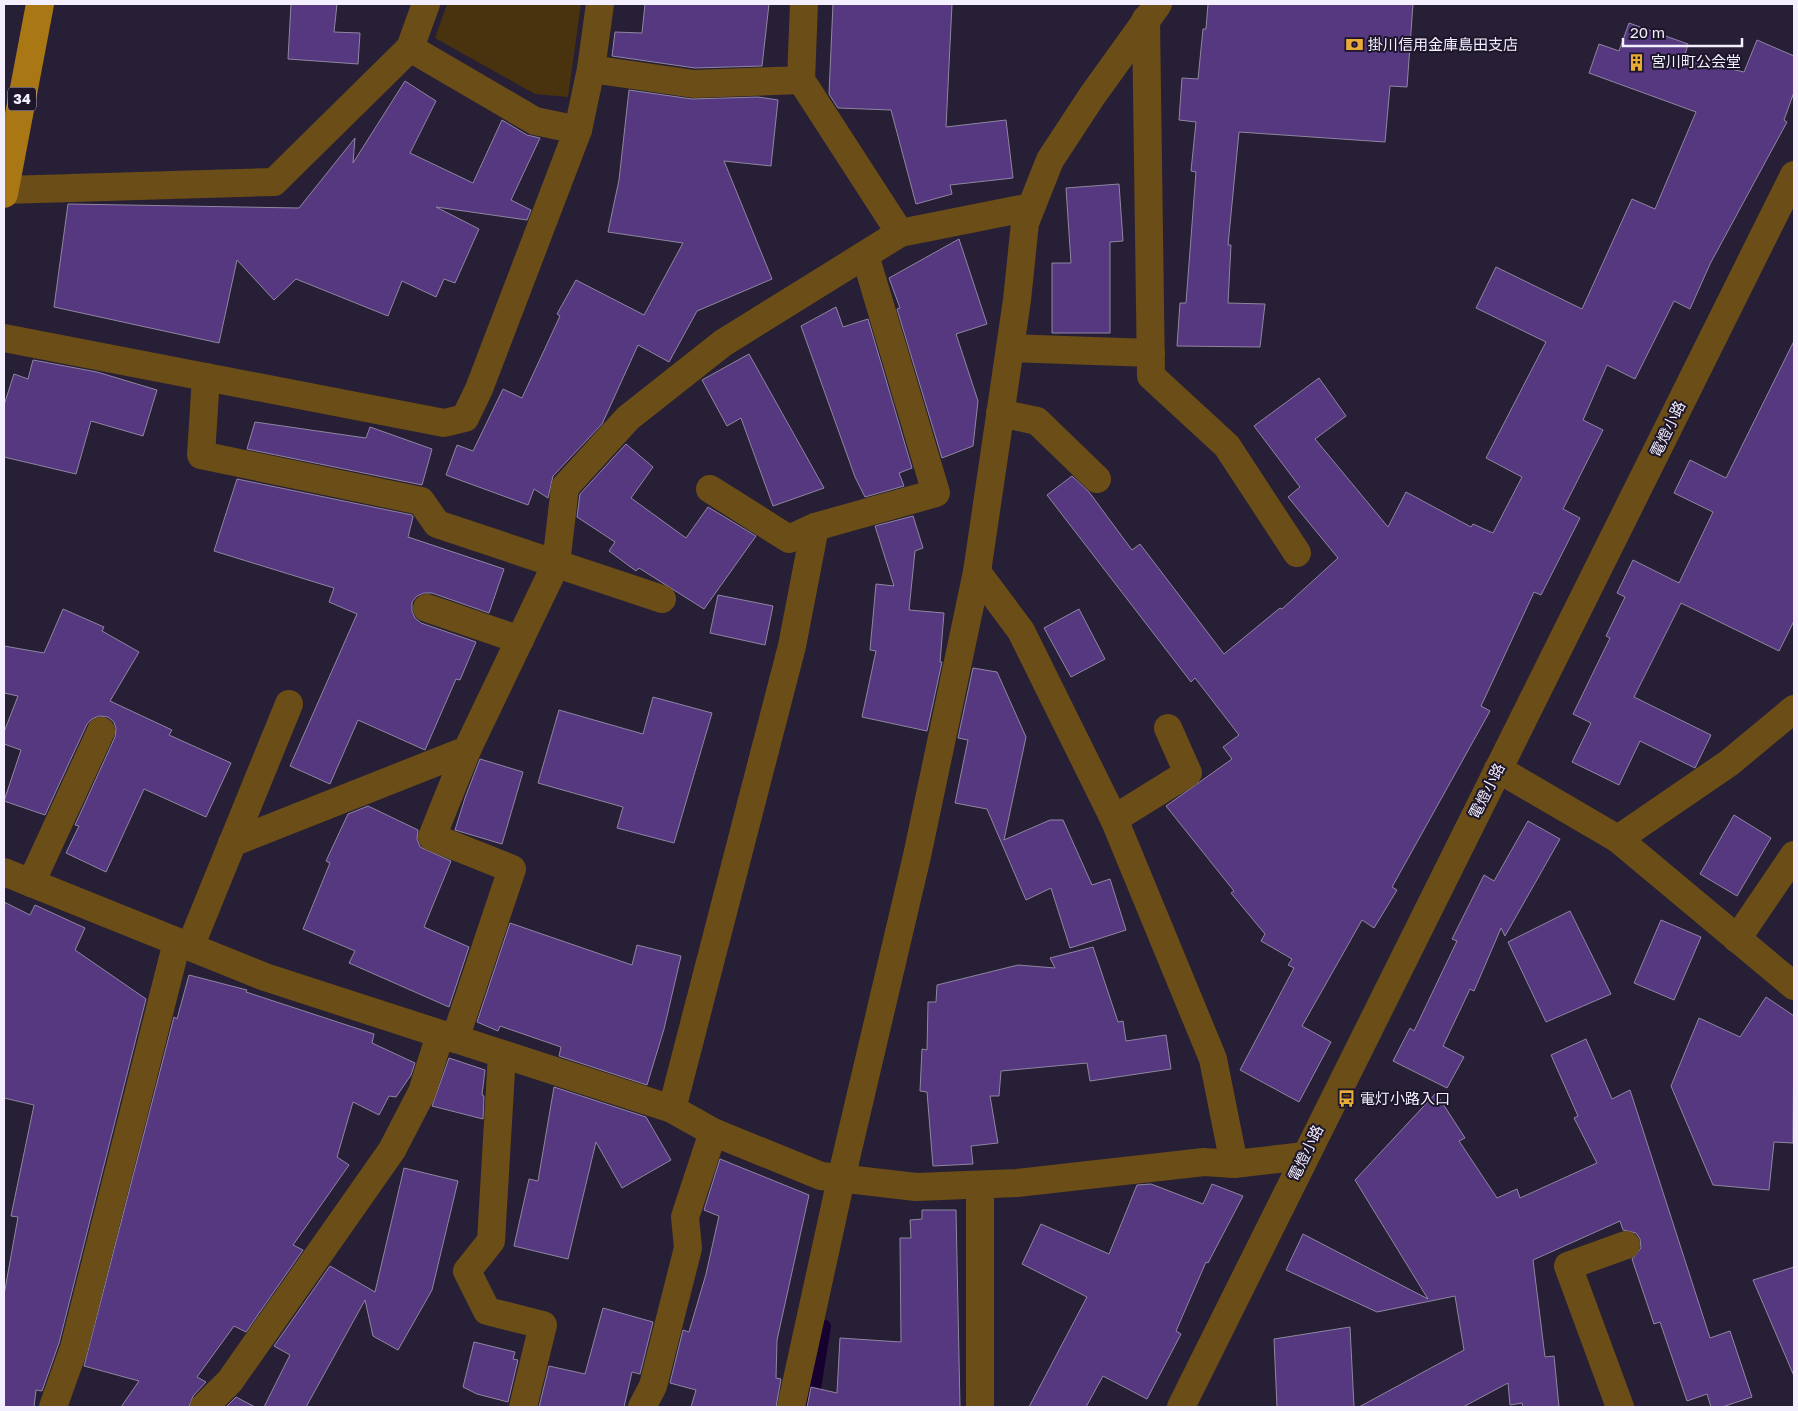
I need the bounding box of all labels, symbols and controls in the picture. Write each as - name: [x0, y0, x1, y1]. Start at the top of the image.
- scale bar: [1623, 15, 1742, 47]
- text: 20 m: [1630, 23, 1665, 41]
- bank icon: 掛川信用金庫島田支店: [1344, 35, 1364, 55]
- place label: 掛川信用金庫島田支店: [1368, 35, 1518, 53]
- building icon: 宮川町公会堂: [1627, 52, 1647, 72]
- place label: 宮川町公会堂: [1651, 52, 1741, 70]
- road number: 34: [8, 88, 36, 110]
- street label: 電燈小路: [1646, 398, 1688, 459]
- street label: 電燈小路: [1464, 760, 1508, 821]
- bus stop icon: 電灯小路入口: [1336, 1089, 1356, 1109]
- place label: 電灯小路入口: [1360, 1089, 1450, 1107]
- street label: 電燈小路: [1284, 1122, 1326, 1183]

